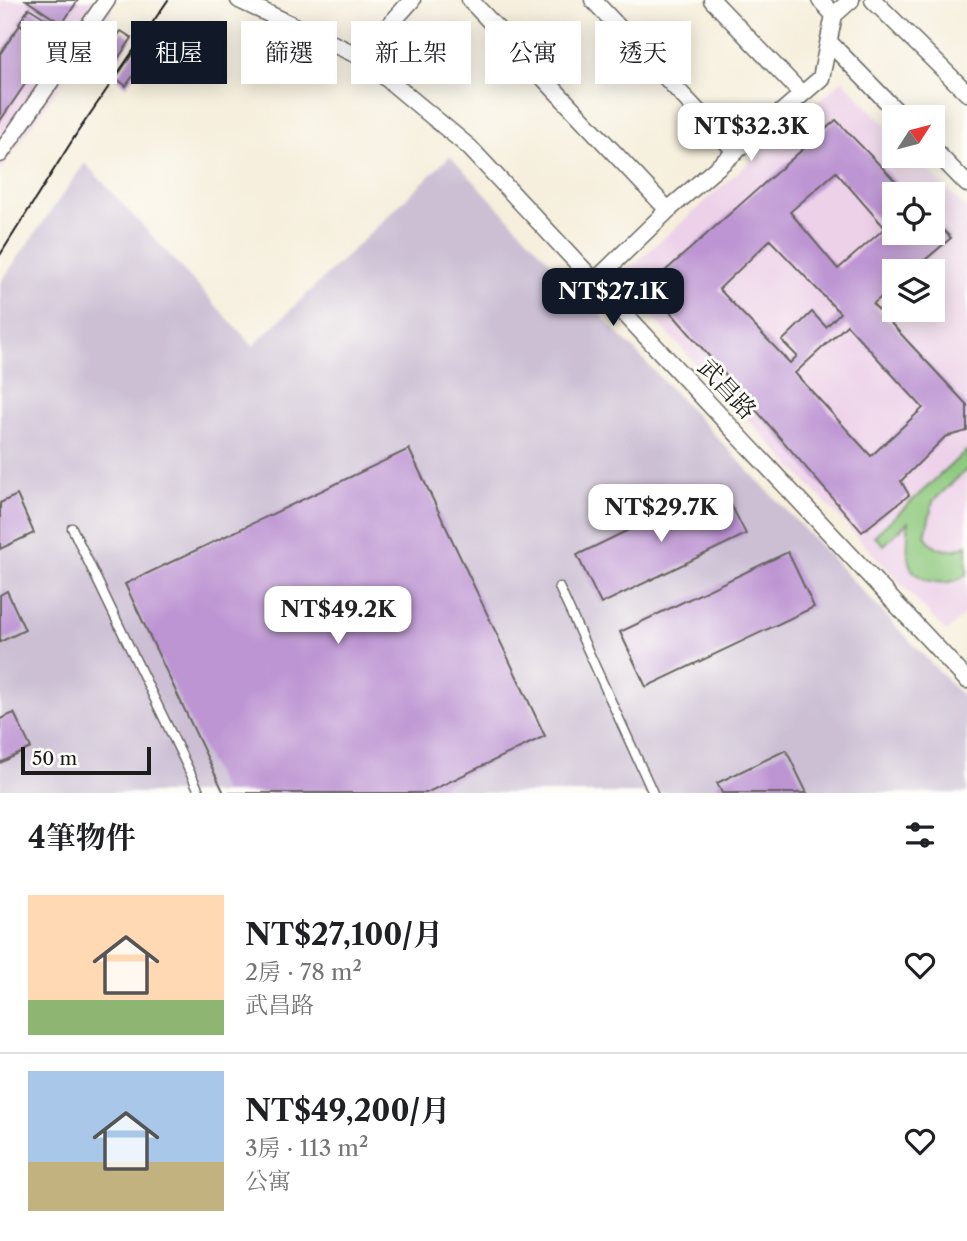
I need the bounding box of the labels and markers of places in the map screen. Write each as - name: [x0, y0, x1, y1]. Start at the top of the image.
- pin: NT$32.3K: [679, 104, 823, 163]
- pin: NT$27.1K: [541, 268, 685, 328]
- pin: NT$29.7K: [589, 484, 733, 544]
- pin: NT$49.2K: [266, 586, 410, 646]

